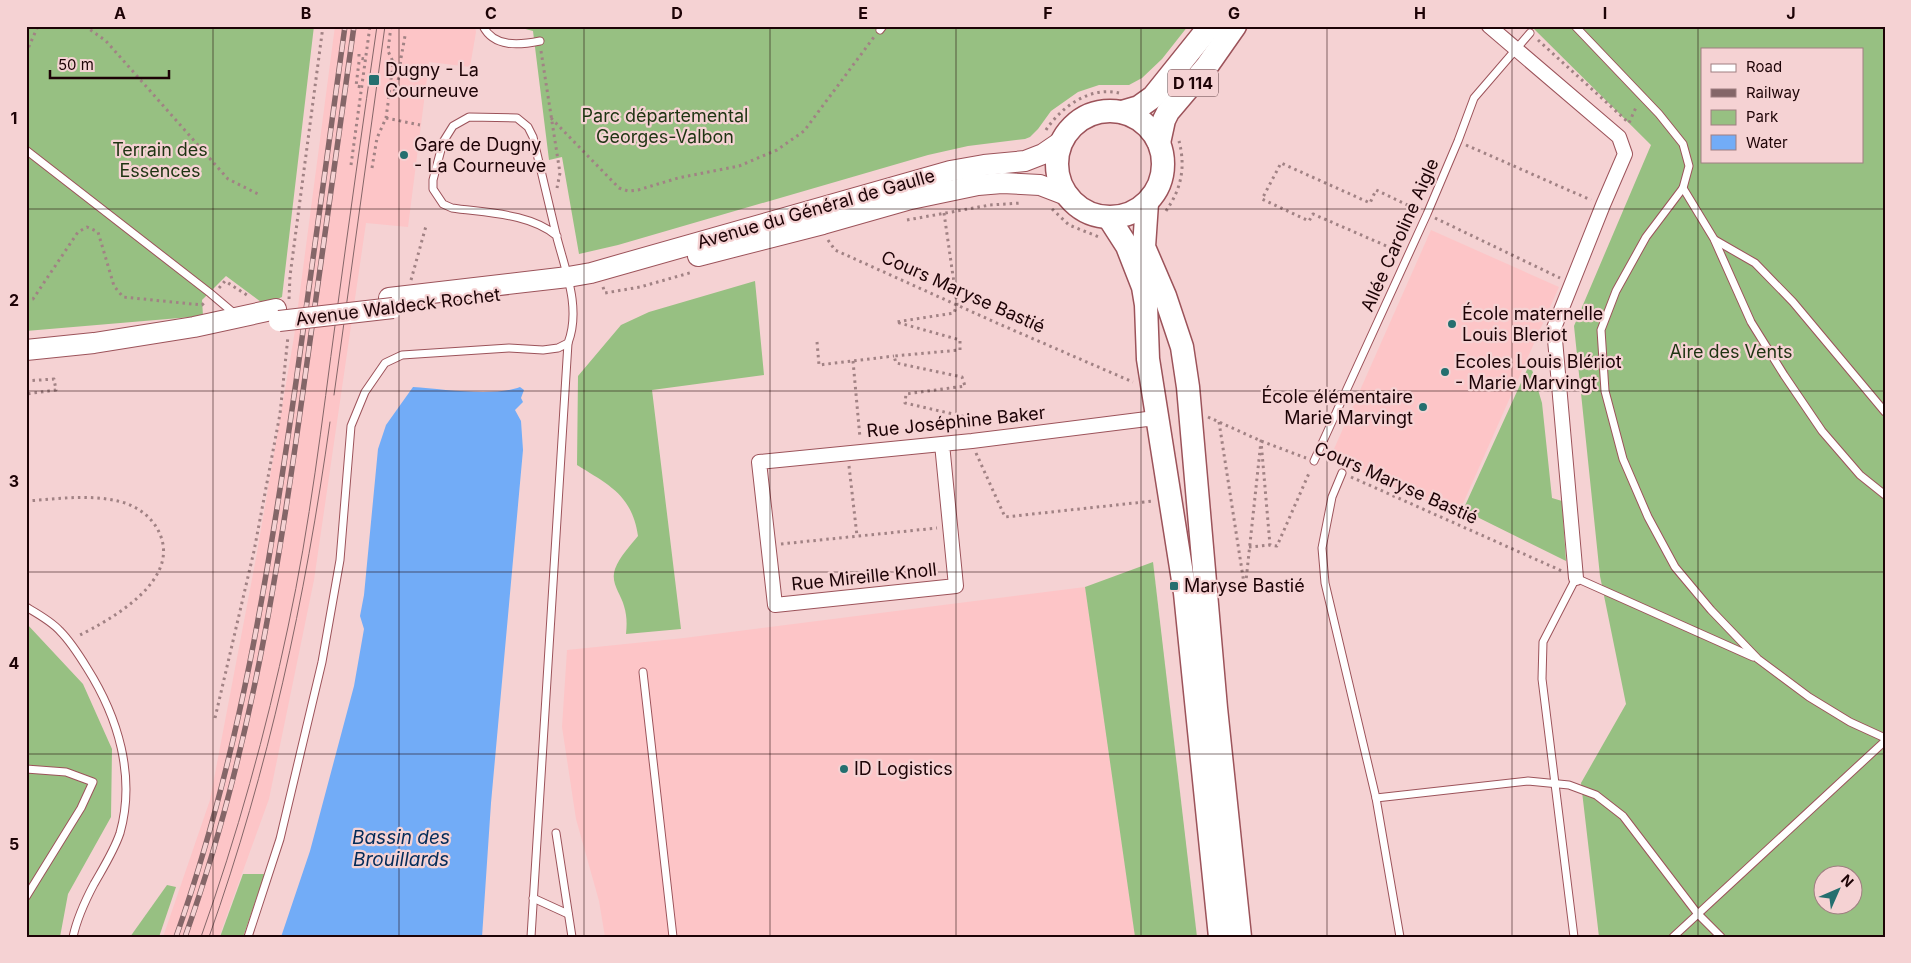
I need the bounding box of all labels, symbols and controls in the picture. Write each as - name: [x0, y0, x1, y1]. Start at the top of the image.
- text: A: [114, 3, 126, 23]
- text: B: [301, 3, 311, 23]
- text: C: [485, 3, 497, 23]
- text: D: [671, 3, 683, 23]
- text: E: [858, 3, 868, 23]
- text: F: [1043, 3, 1053, 23]
- text: G: [1228, 3, 1240, 23]
- text: H: [1414, 3, 1426, 23]
- text: I: [1603, 3, 1607, 23]
- text: J: [1786, 3, 1796, 23]
- scale bar: [50, 48, 169, 80]
- legend: [1701, 48, 1864, 162]
- text: 50 m: [58, 55, 94, 74]
- text: Road: [1746, 57, 1782, 76]
- place label: Dugny - La Courneuve: [385, 59, 479, 101]
- road number: D 114: [1168, 70, 1218, 96]
- marker: Dugny - La Courneuve: [367, 73, 381, 87]
- text: Railway: [1746, 83, 1801, 102]
- park label: Parc départemental Georges-Valbon: [582, 105, 748, 147]
- text: Park: [1746, 107, 1779, 126]
- text: 1: [11, 108, 17, 128]
- text: Water: [1746, 133, 1788, 152]
- place label: Gare de Dugny - La Courneuve: [414, 134, 546, 176]
- park label: Terrain des Essences: [112, 139, 208, 181]
- marker: Gare de Dugny - La Courneuve: [398, 149, 410, 161]
- street label: Allée Caroline Aigle: [1356, 155, 1443, 315]
- street label: Avenue du Général de Gaulle: [695, 164, 937, 253]
- street label: Cours Maryse Bastié: [878, 246, 1048, 337]
- street label: Avenue Waldeck Rochet: [295, 284, 501, 329]
- text: 2: [9, 290, 19, 310]
- place label: École maternelle Louis Bleriot: [1462, 302, 1603, 345]
- marker: École maternelle Louis Bleriot: [1446, 318, 1458, 330]
- park label: Aire des Vents: [1670, 341, 1792, 362]
- place label: Ecoles Louis Blériot - Marie Marvingt: [1455, 351, 1622, 393]
- marker: Ecoles Louis Blériot - Marie Marvingt: [1439, 366, 1451, 378]
- place label: École élémentaire Marie Marvingt: [1262, 385, 1413, 428]
- marker: École élémentaire Marie Marvingt: [1417, 401, 1429, 413]
- street label: Rue Joséphine Baker: [865, 402, 1047, 441]
- street label: Cours Maryse Bastié: [1311, 437, 1481, 528]
- text: 3: [9, 471, 19, 491]
- street label: Rue Mireille Knoll: [790, 558, 938, 595]
- place label: Maryse Bastié: [1184, 575, 1305, 596]
- marker: Maryse Bastié: [1168, 580, 1180, 592]
- text: 4: [9, 653, 20, 673]
- place label: ID Logistics: [854, 758, 953, 779]
- marker: ID Logistics: [838, 763, 850, 775]
- water label: Bassin des Brouillards: [352, 826, 450, 871]
- text: 5: [9, 834, 19, 854]
- north arrow: [1814, 866, 1864, 916]
- text: N: [1838, 871, 1857, 890]

